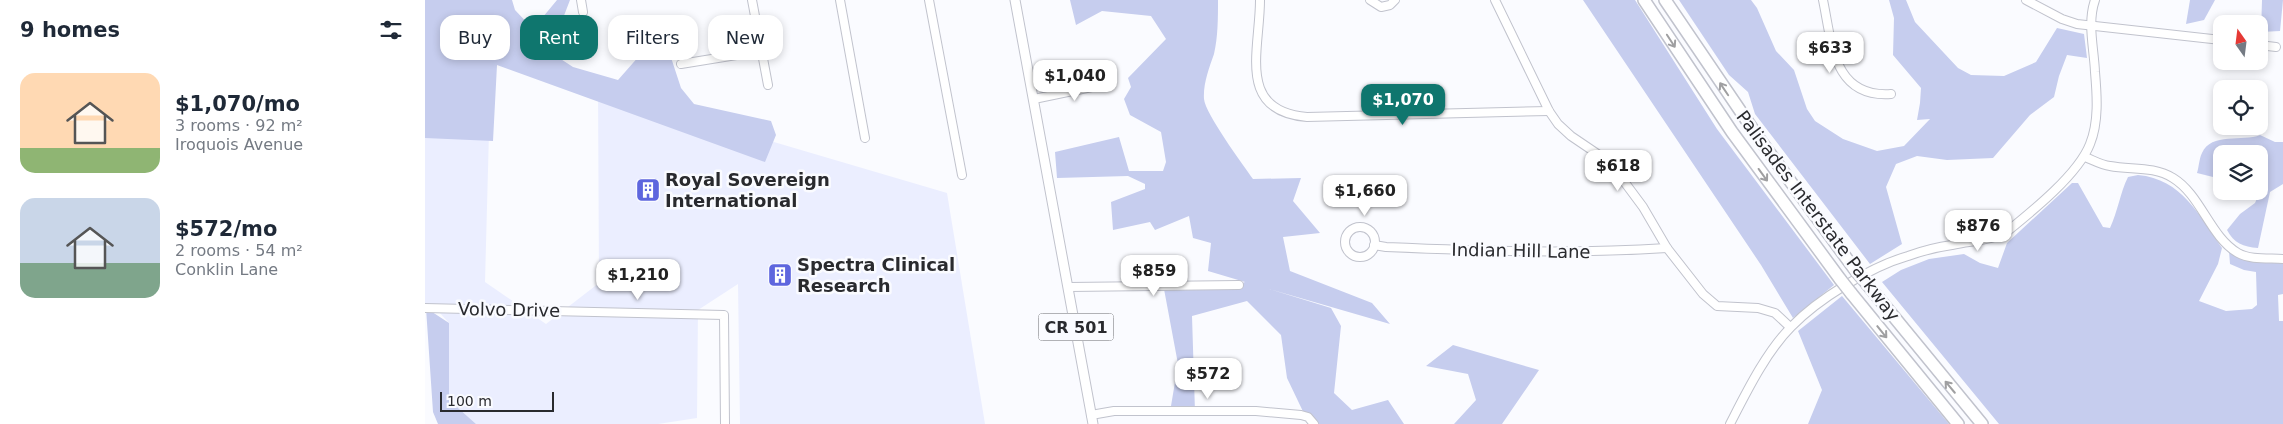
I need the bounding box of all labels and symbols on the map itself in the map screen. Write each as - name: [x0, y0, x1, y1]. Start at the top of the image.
- north arrow: [2213, 15, 2267, 70]
- pin: $633: [1800, 32, 1860, 74]
- one-way arrow: [1666, 33, 1676, 47]
- pin: $1,040: [1034, 59, 1116, 102]
- one-way arrow: [1719, 82, 1729, 96]
- pin: $1,070: [1362, 84, 1444, 126]
- street label: Palisades Interstate Parkway: [1732, 106, 1905, 325]
- pin: $618: [1588, 150, 1648, 192]
- one-way arrow: [1758, 168, 1768, 182]
- place label: Royal Sovereign International: [665, 169, 830, 211]
- pin: $1,660: [1324, 174, 1406, 217]
- building icon: Royal Sovereign International: [635, 177, 661, 203]
- pin: $876: [1948, 210, 2008, 252]
- street label: Indian Hill Lane: [1451, 239, 1591, 262]
- place label: Spectra Clinical Research: [797, 254, 955, 296]
- pin: $859: [1124, 254, 1184, 297]
- pin: $1,210: [597, 258, 679, 301]
- building icon: Spectra Clinical Research: [767, 262, 793, 288]
- street label: Volvo Drive: [458, 298, 560, 321]
- road number: CR 501: [1039, 314, 1113, 341]
- one-way arrow: [1876, 325, 1887, 338]
- pin: $572: [1178, 358, 1238, 400]
- one-way arrow: [1945, 381, 1956, 394]
- scale bar: [440, 389, 554, 412]

